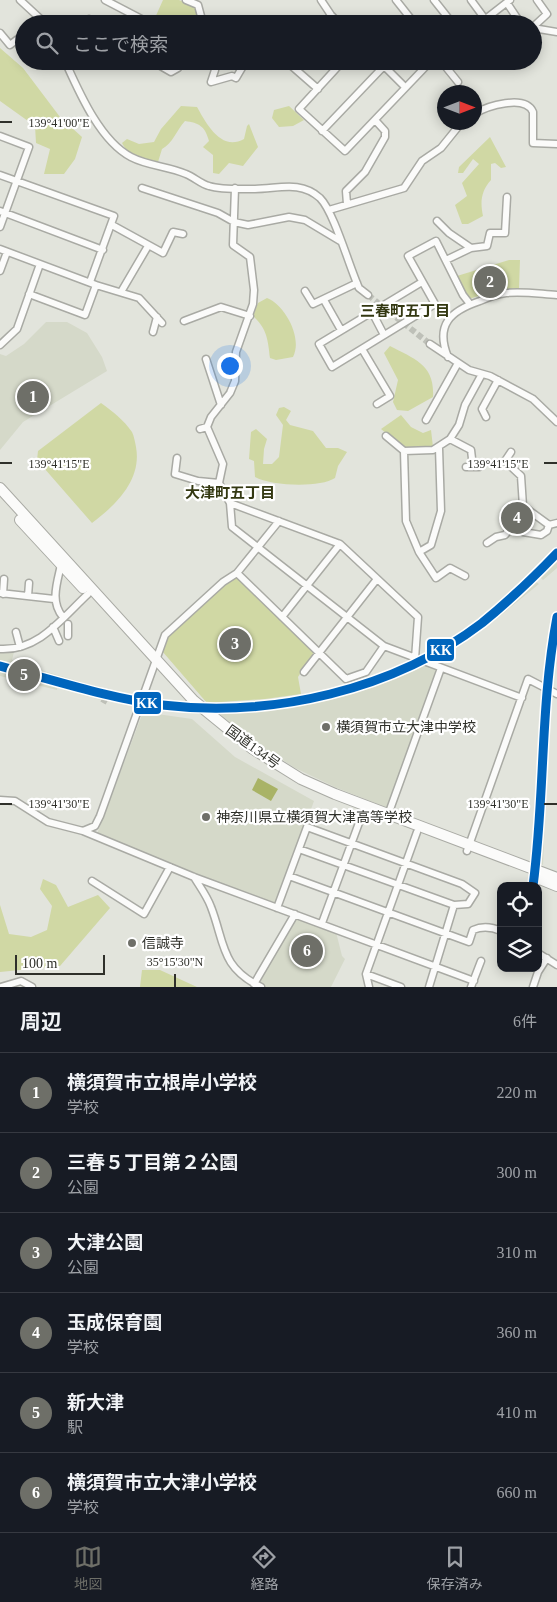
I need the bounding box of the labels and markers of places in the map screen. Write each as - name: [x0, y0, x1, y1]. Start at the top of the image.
- pin: 2: [474, 263, 506, 301]
- pin: 1: [17, 378, 49, 416]
- pin: 4: [501, 499, 533, 537]
- pin: 3: [219, 625, 251, 663]
- pin: 5: [8, 656, 40, 694]
- place label: 横須賀市立大津中学校: [336, 720, 476, 735]
- marker: 横須賀市立大津中学校: [320, 721, 332, 733]
- place label: 神奈川県立横須賀大津高等学校: [216, 809, 412, 825]
- marker: 神奈川県立横須賀大津高等学校: [200, 811, 212, 823]
- pin: 6: [291, 932, 323, 970]
- place label: 信誠寺: [142, 936, 184, 951]
- marker: 信誠寺: [126, 937, 138, 949]

